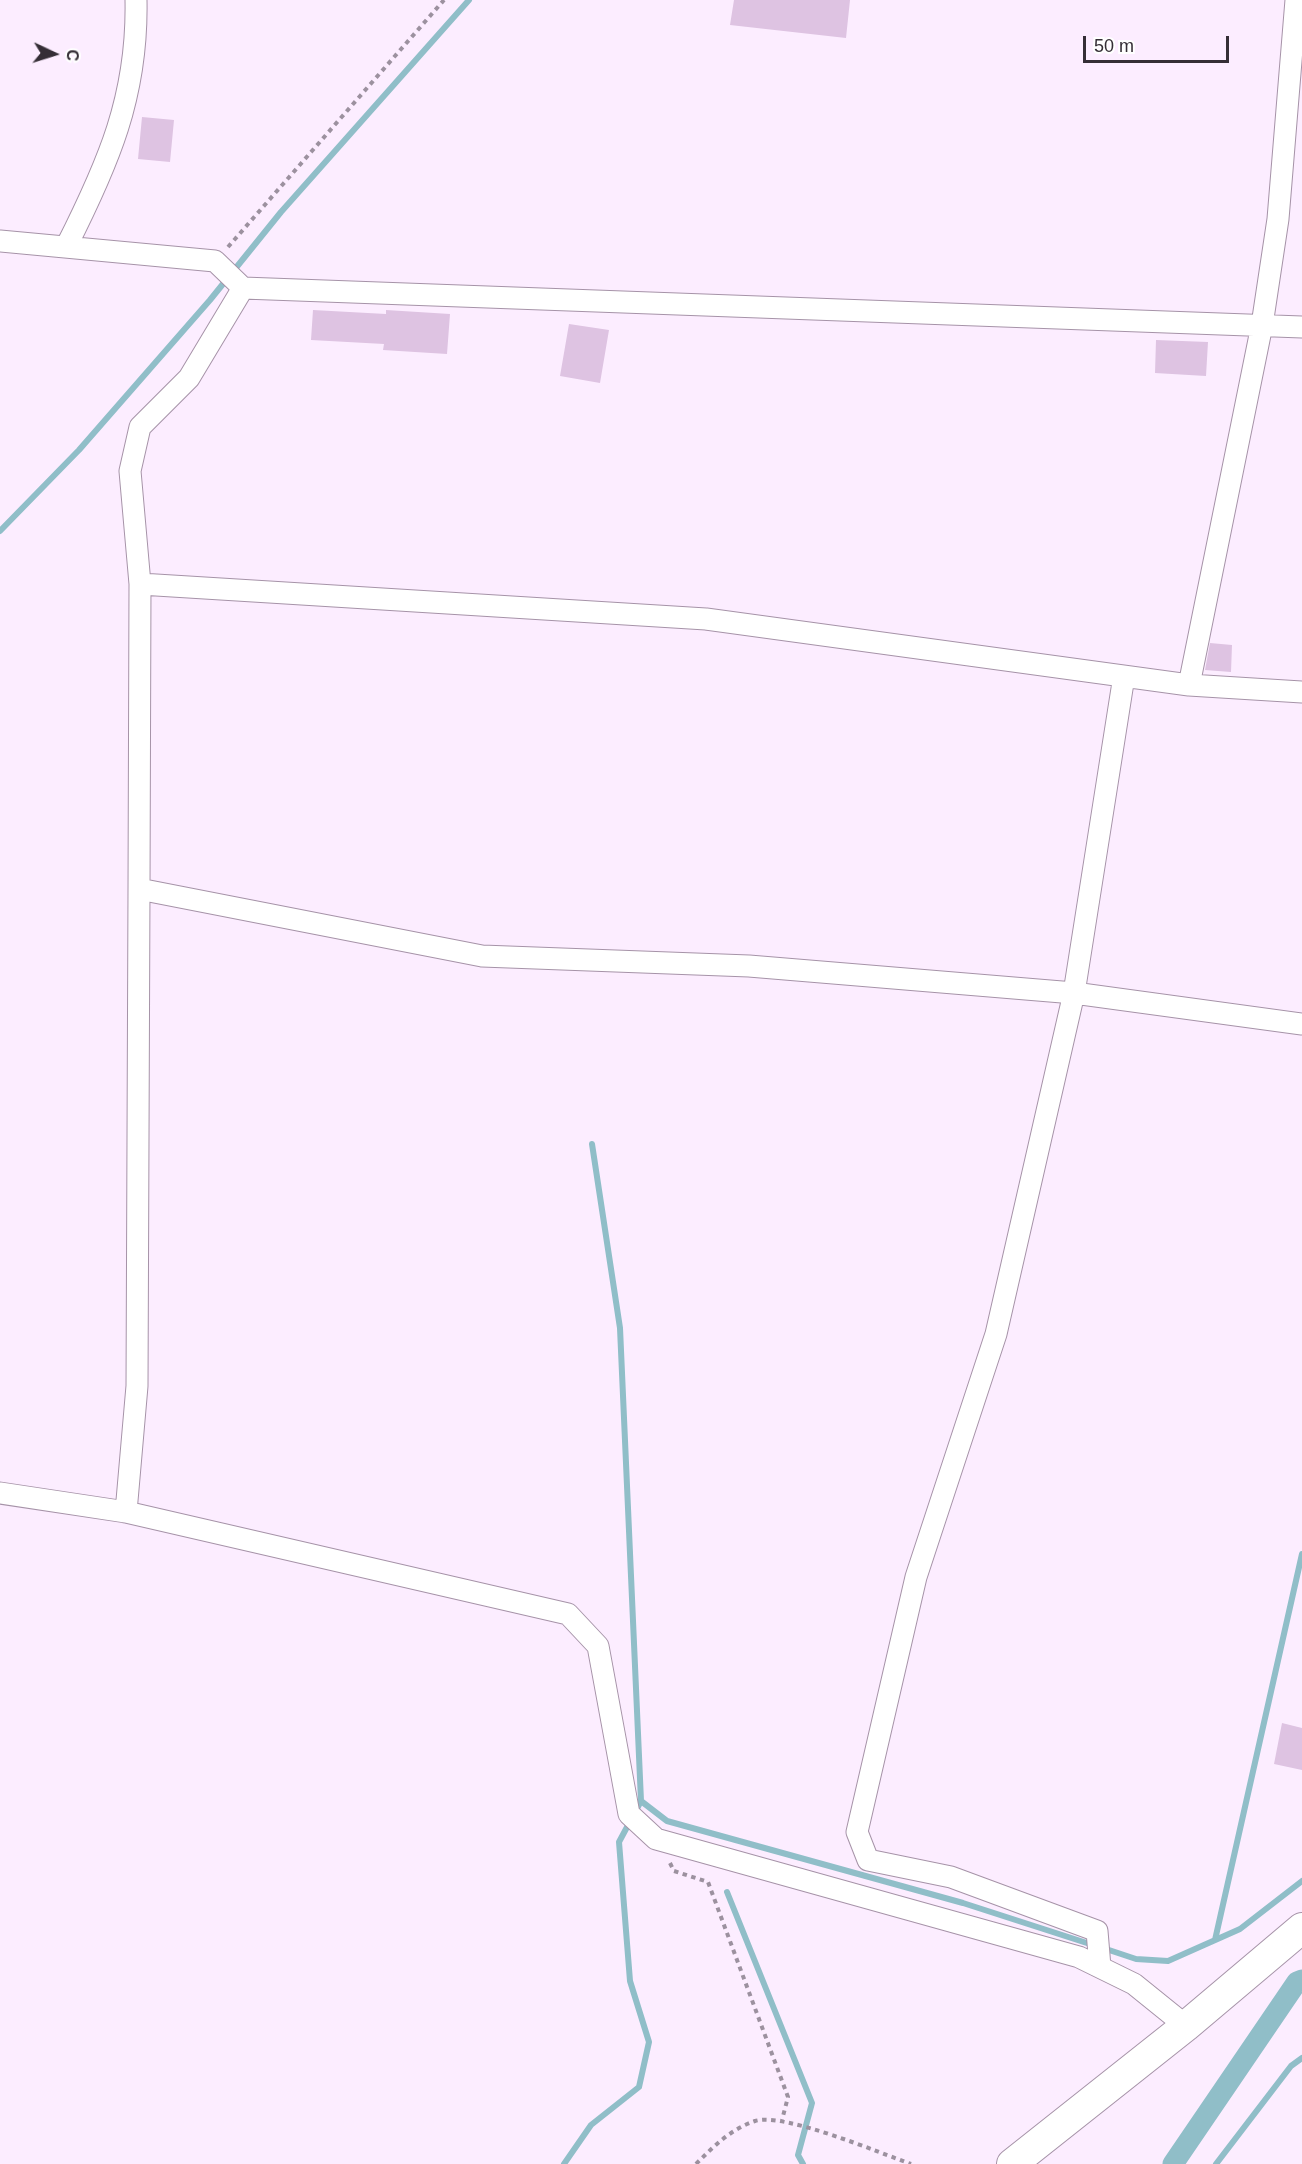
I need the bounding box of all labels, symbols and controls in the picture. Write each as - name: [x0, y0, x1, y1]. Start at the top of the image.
- north arrow: [24, 24, 84, 84]
- scale bar: [1086, 24, 1232, 62]
- text: 50 m: [1094, 36, 1134, 56]
- text: С: [64, 49, 81, 62]

